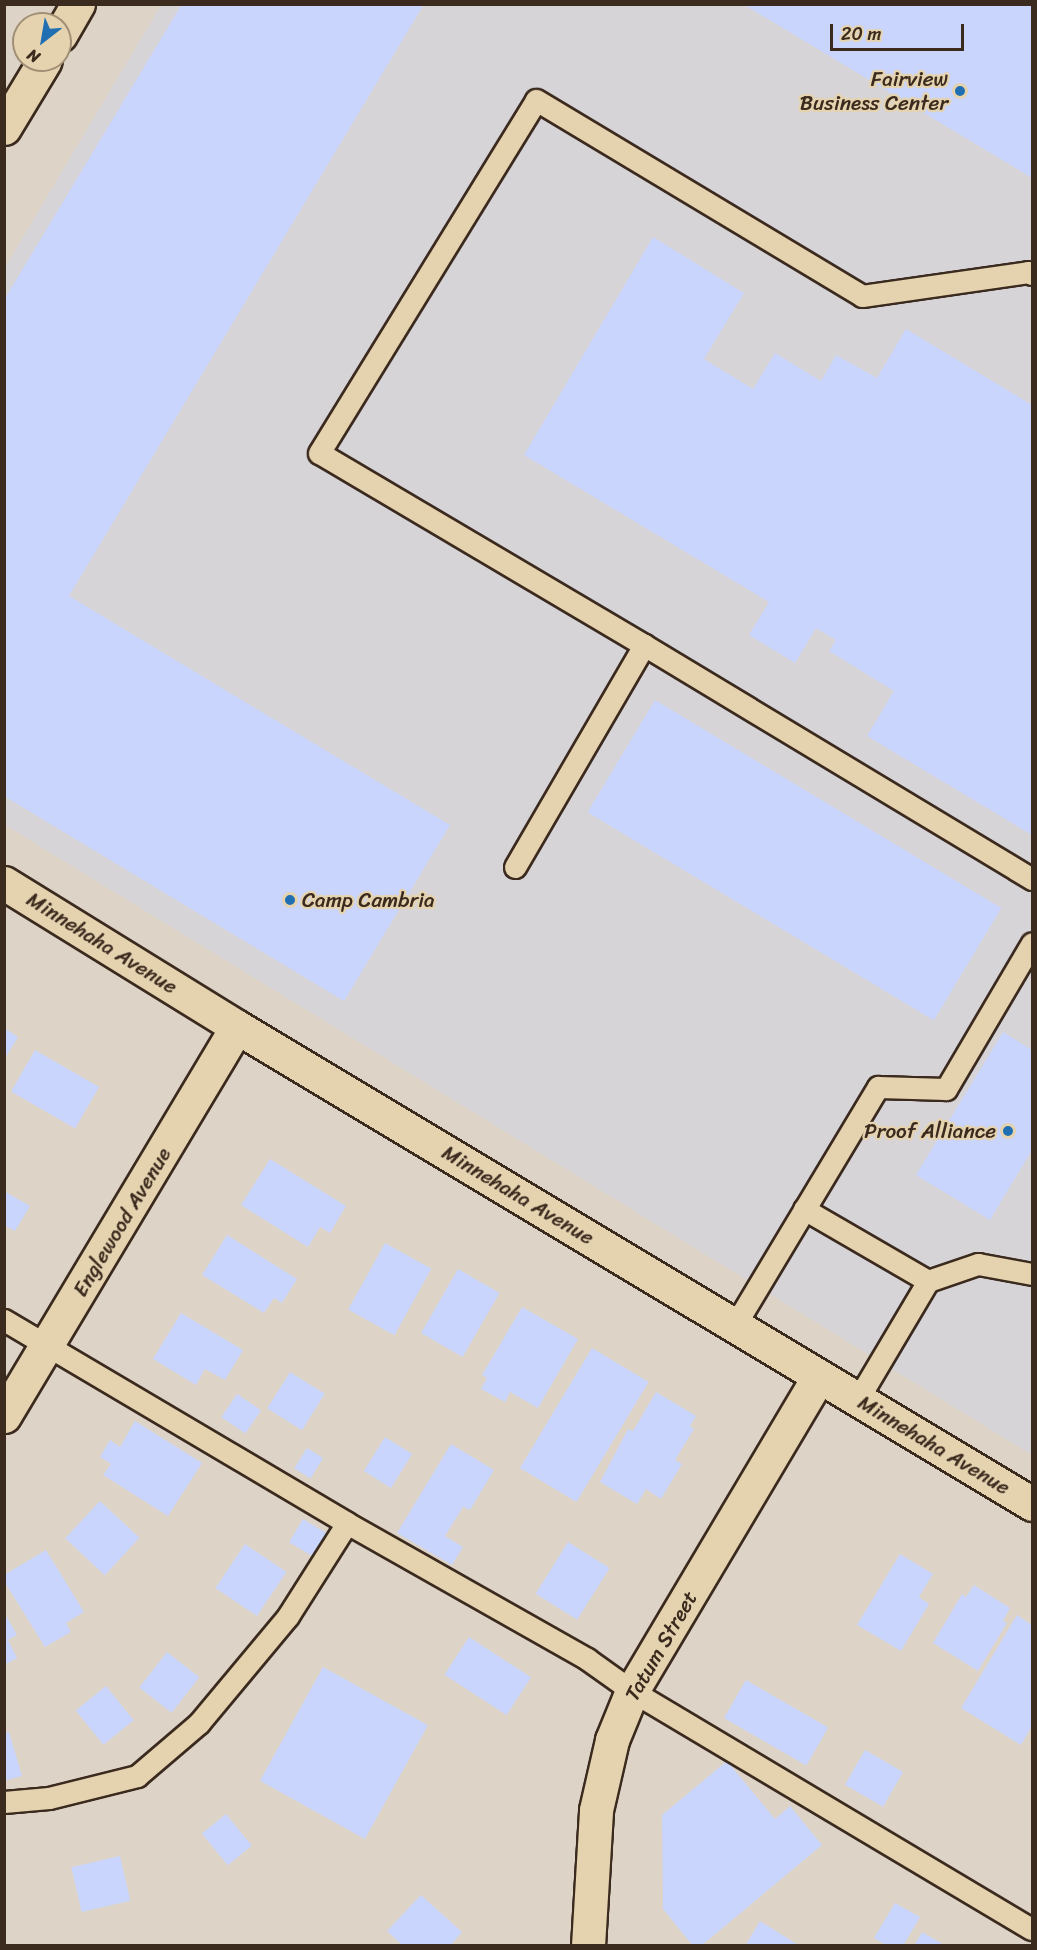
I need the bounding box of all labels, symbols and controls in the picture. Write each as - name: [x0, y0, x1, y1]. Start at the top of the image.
- north arrow: [12, 12, 72, 72]
- scale bar: [833, 12, 966, 50]
- text: 20 m: [841, 18, 881, 50]
- text: N: [21, 41, 46, 71]
- place label: Fairview Business Center: [799, 66, 948, 116]
- marker: Fairview Business Center: [953, 84, 967, 98]
- street label: Minnehaha Avenue: [22, 887, 182, 999]
- place label: Camp Cambria: [302, 887, 434, 913]
- marker: Camp Cambria: [283, 893, 297, 907]
- place label: Proof Alliance: [865, 1118, 996, 1144]
- marker: Proof Alliance: [1001, 1124, 1015, 1138]
- street label: Minnehaha Avenue: [438, 1140, 598, 1250]
- street label: Englewood Avenue: [68, 1143, 176, 1301]
- street label: Minnehaha Avenue: [854, 1390, 1014, 1500]
- street label: Tatum Street: [619, 1586, 703, 1706]

